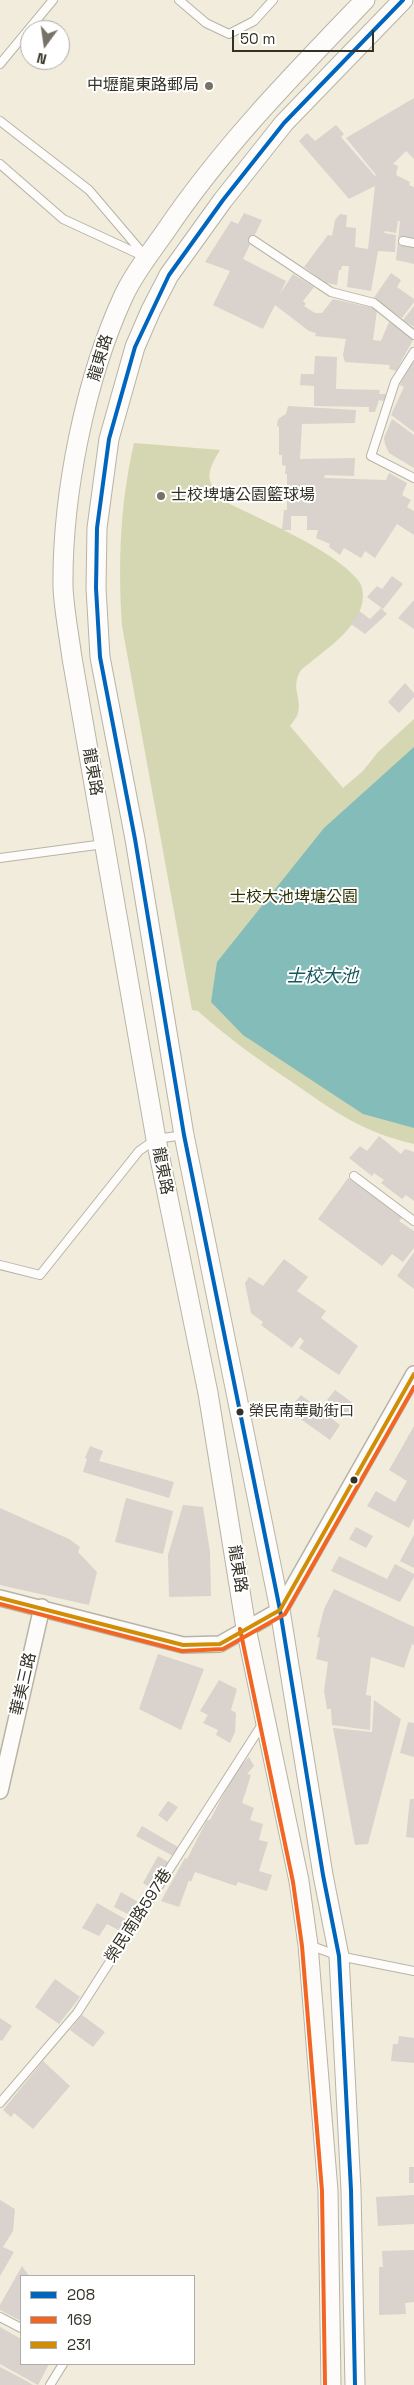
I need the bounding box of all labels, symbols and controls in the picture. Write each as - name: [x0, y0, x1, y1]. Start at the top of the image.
- north arrow: [20, 20, 70, 70]
- scale bar: [234, 20, 376, 52]
- text: 50 m: [240, 29, 275, 48]
- text: N: [35, 49, 48, 68]
- place label: 中壢龍東路郵局: [87, 76, 199, 96]
- marker: 中壢龍東路郵局: [203, 80, 215, 92]
- street label: 龍東路: [85, 332, 117, 384]
- place label: 士校埤塘公園籃球場: [171, 486, 315, 506]
- marker: 士校埤塘公園籃球場: [155, 490, 167, 502]
- street label: 龍東路: [78, 747, 106, 797]
- park label: 士校大池埤塘公園: [230, 888, 358, 908]
- water label: 士校大池: [286, 966, 358, 988]
- street label: 龍東路: [148, 1146, 176, 1196]
- place label: 榮民南華勛街口: [249, 1403, 354, 1421]
- marker: 榮民南華勛街口: [235, 1407, 245, 1417]
- unlabelled marker: [349, 1475, 359, 1485]
- street label: 龍東路: [224, 1544, 250, 1594]
- street label: 華美三路: [7, 1651, 41, 1717]
- street label: 榮民南路597巷: [102, 1865, 176, 1967]
- legend: [20, 2275, 195, 2365]
- text: 208: [67, 2285, 95, 2304]
- text: 169: [67, 2310, 92, 2329]
- text: 231: [67, 2335, 91, 2354]

